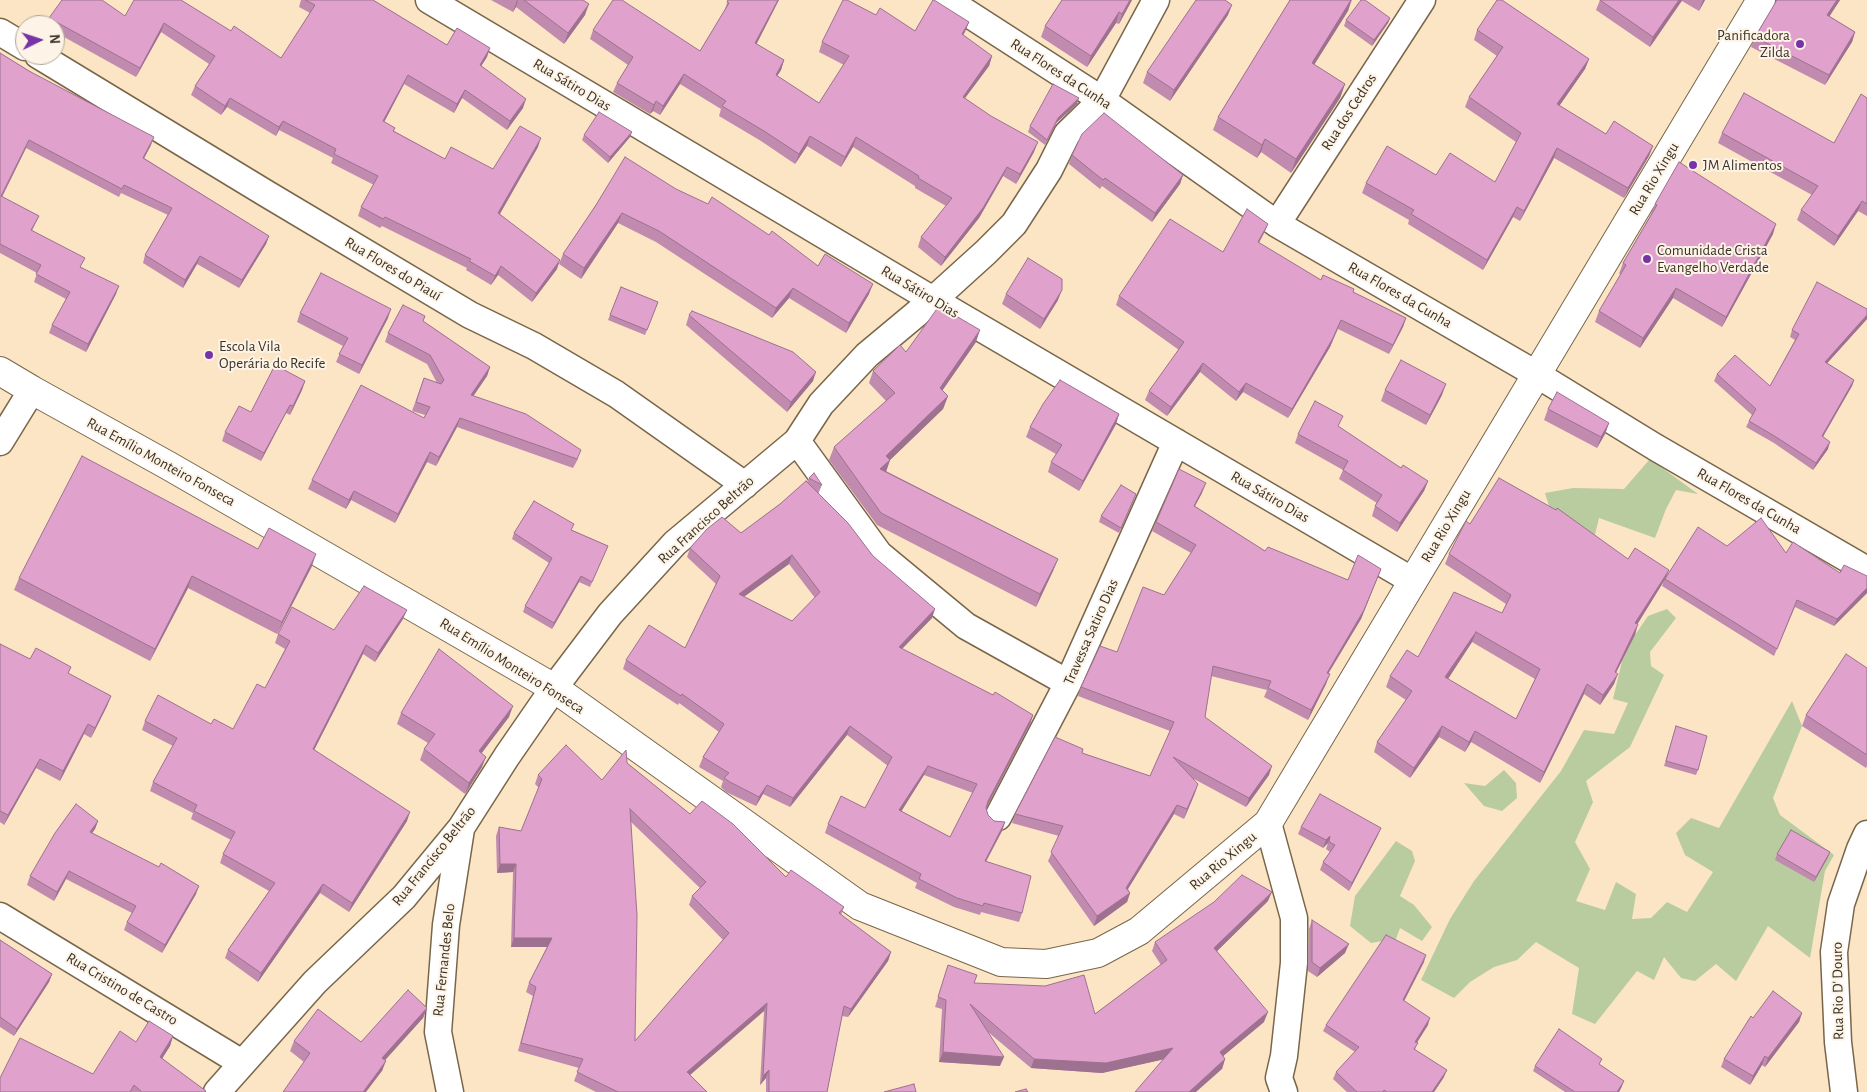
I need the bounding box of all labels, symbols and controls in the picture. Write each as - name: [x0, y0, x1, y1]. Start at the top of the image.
- north arrow: [15, 15, 65, 65]
- place label: Panificadora Zilda: [1717, 26, 1790, 61]
- text: N: [47, 34, 61, 44]
- street label: Rua Flores da Cunha: [1007, 35, 1115, 113]
- marker: Panificadora Zilda: [1794, 38, 1806, 50]
- street label: Rua Sátiro Dias: [530, 55, 614, 115]
- street label: Rua dos Cedros: [1317, 70, 1381, 154]
- street label: Rua Rio Xingu: [1625, 139, 1683, 219]
- place label: JM Alimentos: [1703, 156, 1782, 174]
- marker: JM Alimentos: [1687, 159, 1699, 171]
- street label: Rua Flores do Piauí: [341, 233, 445, 305]
- place label: Comunidade Crista Evangelho Verdade: [1657, 241, 1769, 276]
- marker: Comunidade Crista Evangelho Verdade: [1641, 253, 1653, 265]
- street label: Rua Flores da Cunha: [1345, 258, 1455, 332]
- street label: Rua Sátiro Dias: [878, 262, 962, 322]
- place label: Escola Vila Operária do Recife: [219, 337, 325, 372]
- marker: Escola Vila Operária do Recife: [203, 349, 215, 361]
- street label: Rua Emílio Monteiro Fonseca: [84, 414, 238, 510]
- street label: Rua Flores da Cunha: [1694, 464, 1804, 538]
- street label: Rua Sátiro Dias: [1228, 467, 1312, 527]
- street label: Rua Francisco Beltrão: [654, 472, 758, 568]
- street label: Rua Rio Xingu: [1417, 486, 1475, 566]
- street label: Travessa Satiro Dias: [1060, 576, 1122, 688]
- street label: Rua Emílio Monteiro Fonseca: [436, 614, 588, 718]
- street label: Rua Francisco Beltrão: [388, 803, 480, 909]
- street label: Rua Rio Xingu: [1186, 828, 1260, 894]
- street label: Rua Fernandes Belo: [429, 903, 459, 1017]
- street label: Rua Rio D' Douro: [1828, 942, 1848, 1040]
- street label: Rua Cristino de Castro: [63, 949, 181, 1029]

